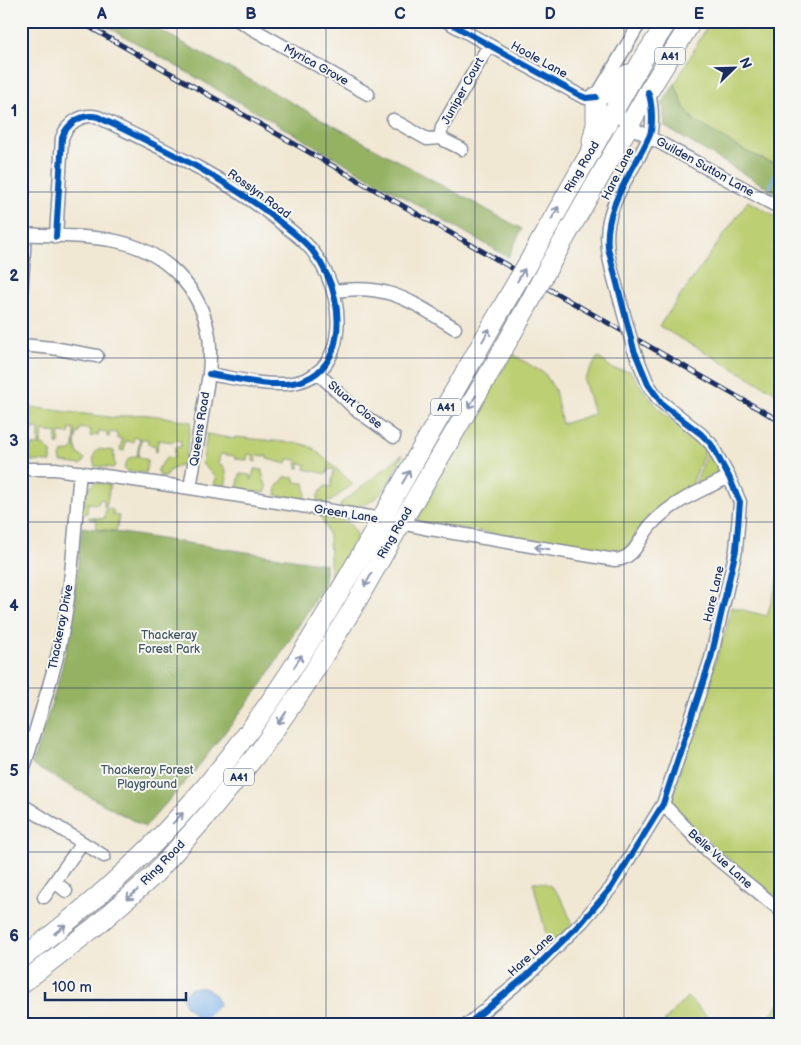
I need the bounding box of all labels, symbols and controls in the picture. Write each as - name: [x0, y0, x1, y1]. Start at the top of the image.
- text: A: [96, 5, 107, 24]
- text: B: [245, 5, 257, 24]
- text: C: [394, 5, 406, 24]
- text: D: [544, 5, 556, 24]
- text: E: [694, 5, 704, 24]
- street label: Hoole Lane: [508, 38, 570, 82]
- street label: Myrica Grove: [281, 41, 351, 89]
- north arrow: [708, 42, 758, 92]
- road number: A41: [655, 48, 685, 64]
- street label: Juniper Court: [438, 55, 488, 127]
- text: N: [736, 55, 755, 71]
- text: 1: [11, 102, 17, 121]
- street label: Guilden Sutton Lane: [653, 134, 757, 200]
- street label: Ring Road: [561, 138, 603, 196]
- street label: Hare Lane: [598, 145, 638, 203]
- street label: Rosslyn Road: [225, 166, 294, 222]
- one-way arrow: [551, 207, 561, 221]
- text: 2: [9, 267, 19, 286]
- one-way arrow: [516, 268, 526, 283]
- one-way arrow: [482, 329, 492, 343]
- street label: Stuart Close: [325, 378, 385, 432]
- street label: Queens Road: [187, 391, 213, 467]
- one-way arrow: [467, 395, 477, 409]
- road number: A41: [431, 398, 461, 416]
- text: 3: [9, 432, 19, 451]
- one-way arrow: [401, 469, 411, 484]
- street label: Green Lane: [313, 502, 379, 526]
- street label: Ring Road: [374, 504, 416, 562]
- one-way arrow: [534, 542, 550, 552]
- street label: Hare Lane: [700, 564, 728, 624]
- one-way arrow: [362, 572, 372, 587]
- street label: Thackeray Drive: [45, 583, 77, 671]
- text: 4: [9, 597, 19, 616]
- park label: Thackeray Forest Park: [138, 628, 200, 657]
- one-way arrow: [292, 654, 303, 668]
- one-way arrow: [277, 711, 287, 725]
- text: 5: [9, 762, 19, 781]
- park label: Thackeray Forest Playground: [101, 763, 194, 792]
- road number: A41: [224, 769, 254, 786]
- one-way arrow: [172, 812, 184, 824]
- street label: Belle Vue Lane: [685, 826, 755, 892]
- street label: Ring Road: [138, 837, 188, 889]
- one-way arrow: [125, 889, 138, 900]
- one-way arrow: [53, 923, 66, 934]
- text: 6: [9, 927, 19, 946]
- street label: Hare Lane: [505, 930, 557, 980]
- scale bar: [45, 970, 186, 1002]
- text: 100 m: [52, 978, 92, 997]

